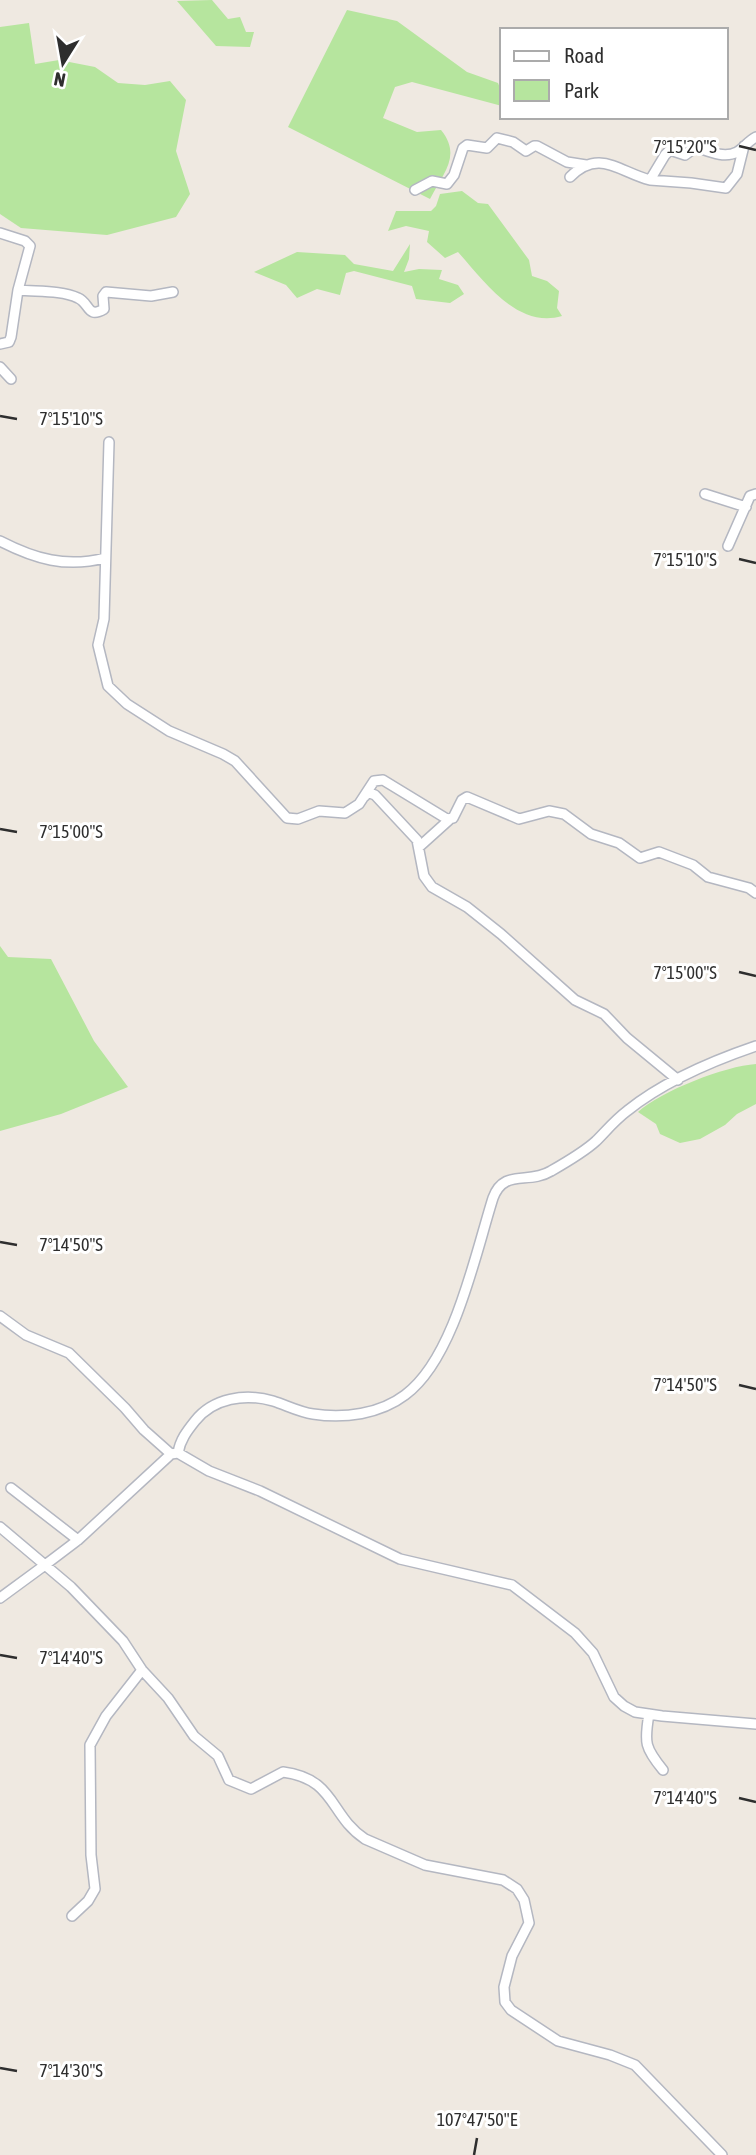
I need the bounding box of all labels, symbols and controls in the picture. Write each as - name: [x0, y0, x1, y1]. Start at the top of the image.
- north arrow: [28, 28, 98, 98]
- legend: [500, 28, 728, 119]
- text: Road: [564, 43, 604, 67]
- text: N: [52, 68, 67, 92]
- text: Park: [564, 78, 599, 102]
- text: 7°15'20"S: [653, 136, 717, 157]
- text: 7°15'10"S: [39, 408, 103, 429]
- text: 7°15'10"S: [653, 549, 717, 570]
- text: 7°15'00"S: [39, 821, 103, 842]
- text: 7°15'00"S: [653, 962, 717, 983]
- text: 7°14'50"S: [39, 1234, 103, 1255]
- text: 7°14'50"S: [653, 1374, 717, 1395]
- text: 7°14'40"S: [39, 1647, 103, 1668]
- text: 7°14'40"S: [653, 1787, 717, 1808]
- text: 7°14'30"S: [39, 2060, 103, 2081]
- text: 107°47'50"E: [437, 2109, 518, 2130]

